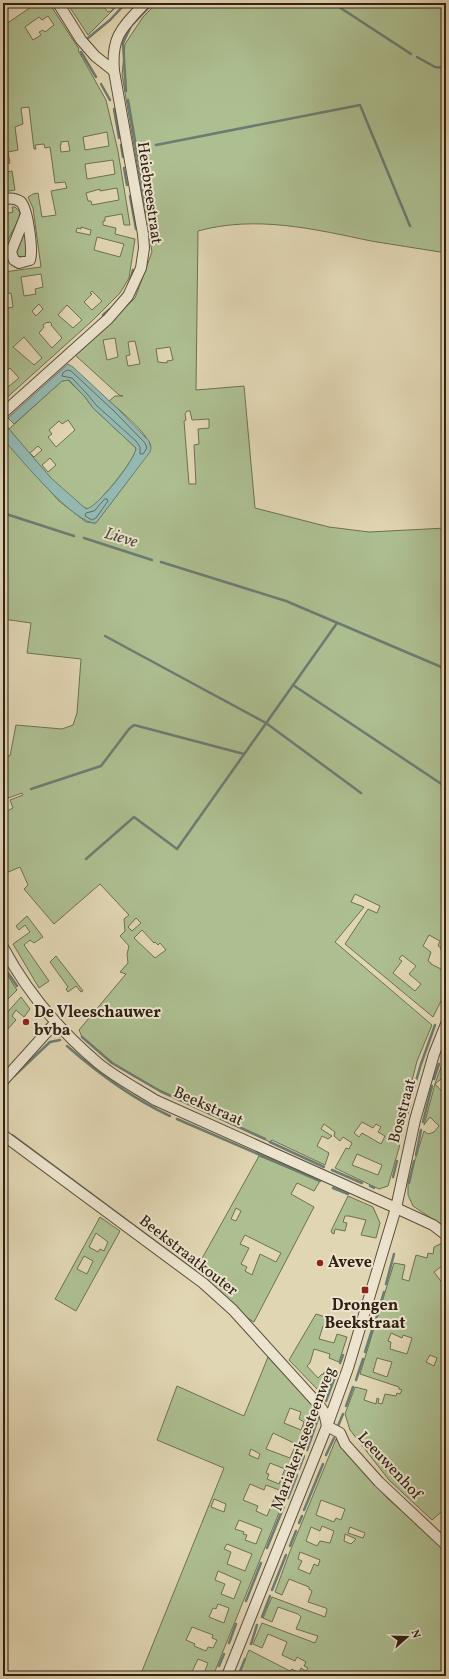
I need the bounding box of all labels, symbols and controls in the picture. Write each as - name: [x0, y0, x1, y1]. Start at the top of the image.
- street label: Heiebreestraat: [131, 140, 167, 246]
- water label: Lieve: [102, 522, 141, 554]
- place label: De Vleeschauwer bvba: [34, 1002, 161, 1042]
- marker: De Vleeschauwer bvba: [21, 1017, 31, 1027]
- street label: Bosstraat: [384, 1076, 422, 1146]
- street label: Beekstraat: [170, 1082, 247, 1132]
- street label: Beekstraatkouter: [134, 1210, 242, 1302]
- place label: Aveve: [328, 1252, 372, 1274]
- marker: Aveve: [315, 1258, 325, 1268]
- marker: Drongen Beekstraat: [360, 1285, 370, 1295]
- place label: Drongen Beekstraat: [325, 1295, 405, 1335]
- street label: Mariakerksesteenweg: [266, 1364, 342, 1514]
- street label: Leeuwenhof: [352, 1427, 427, 1506]
- north arrow: [387, 1617, 427, 1657]
- text: N: [407, 1628, 423, 1640]

